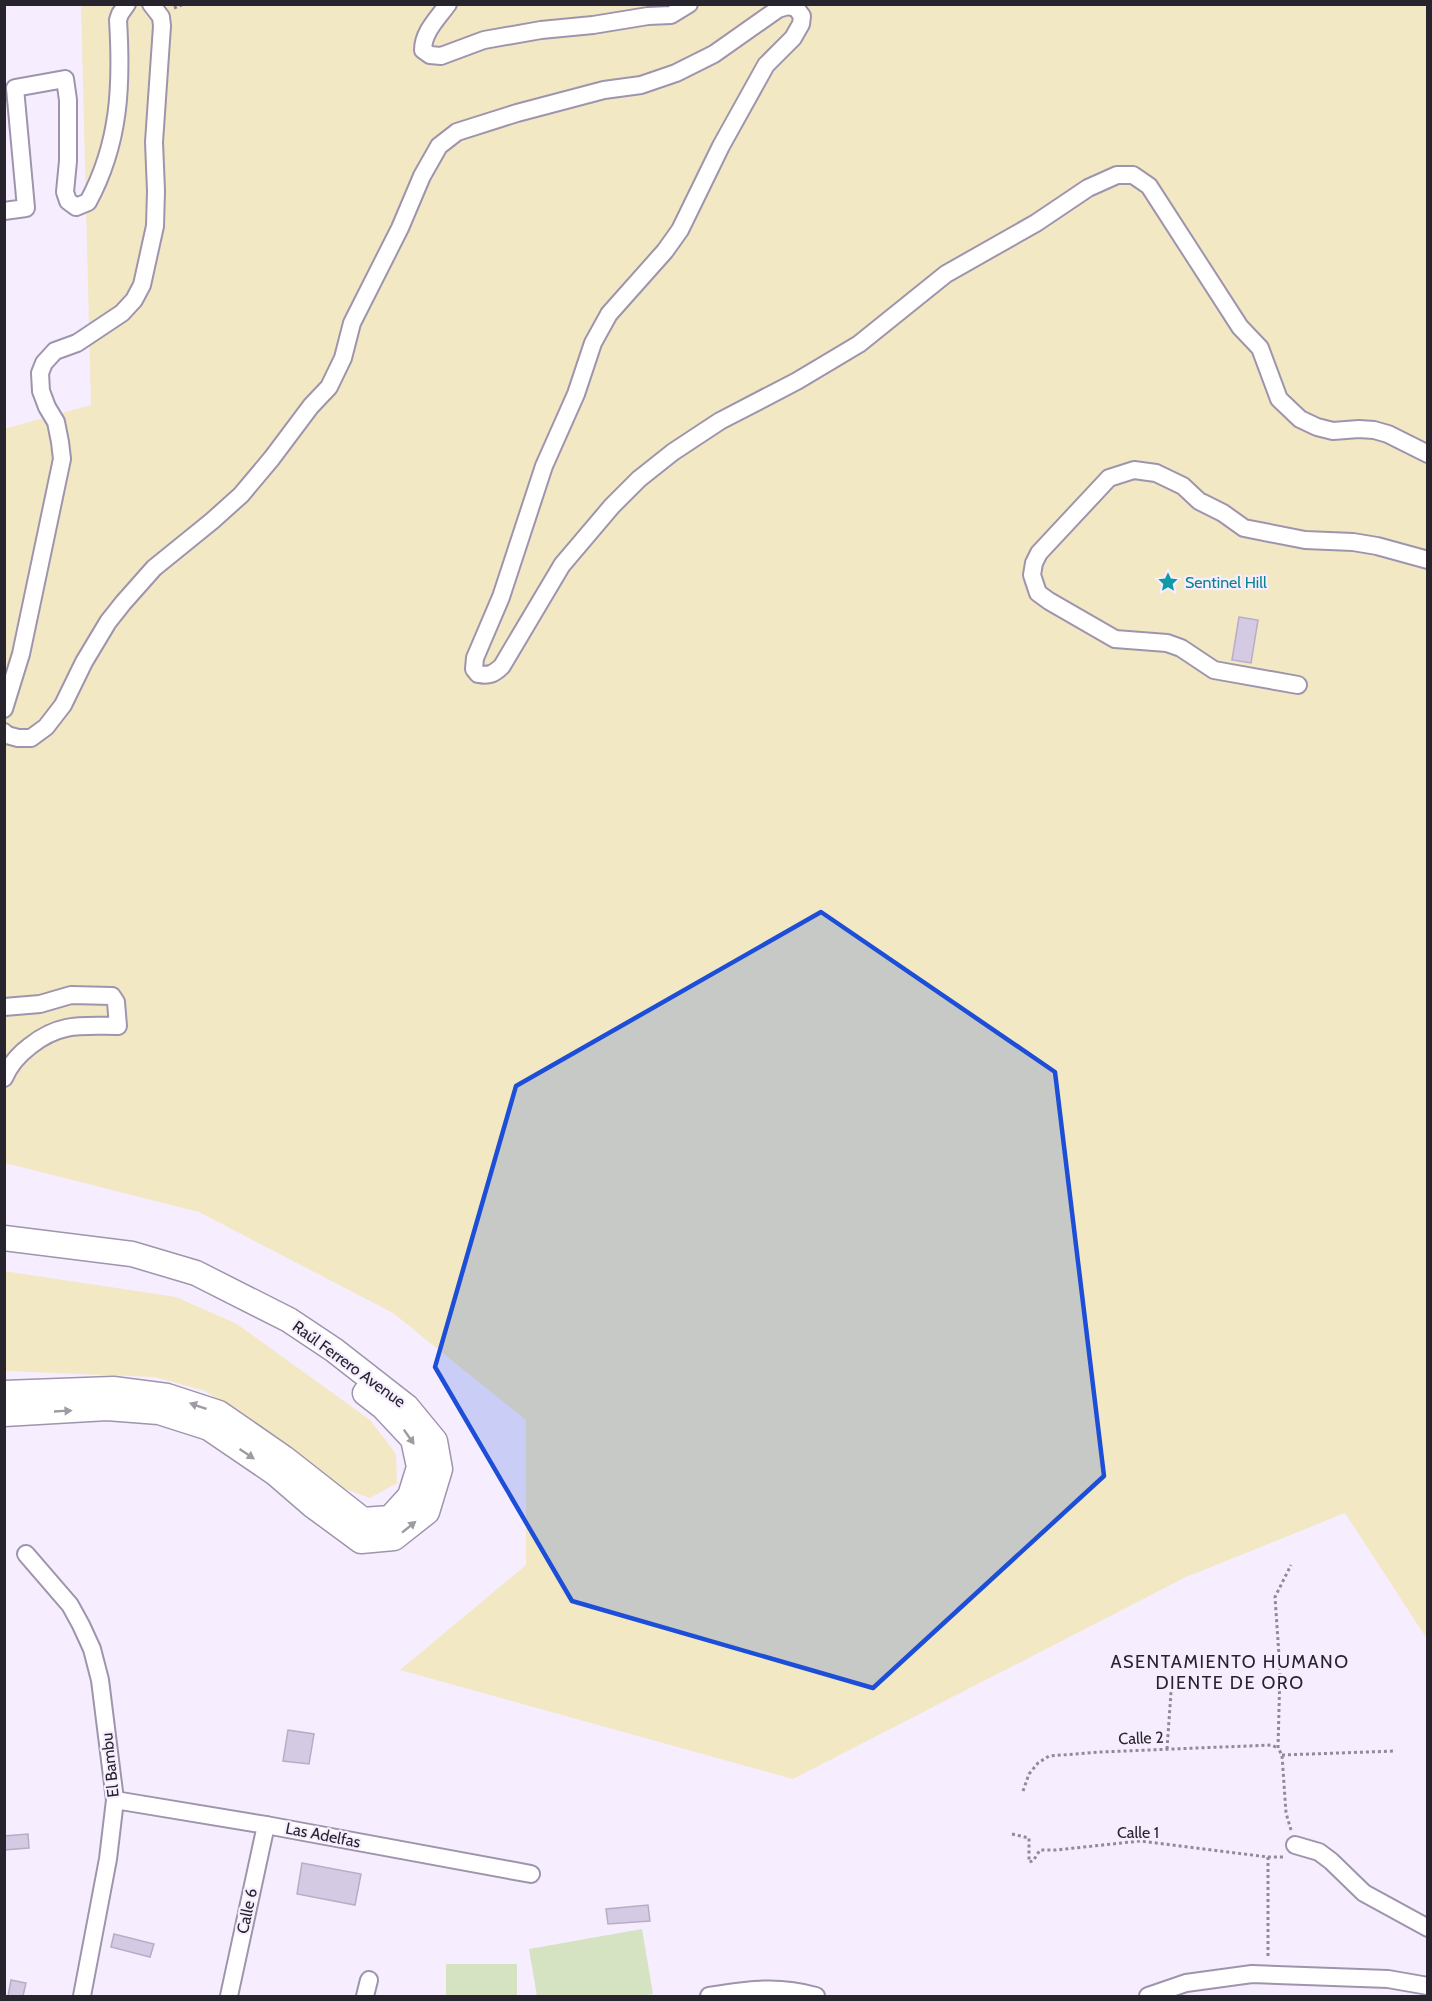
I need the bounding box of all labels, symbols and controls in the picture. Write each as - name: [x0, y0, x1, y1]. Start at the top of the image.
- place icon: Sentinel Hill: [1156, 570, 1180, 594]
- place label: Sentinel Hill: [1185, 573, 1267, 592]
- street label: Raúl Ferrero Avenue: [289, 1317, 409, 1411]
- one-way arrow: [189, 1401, 207, 1411]
- one-way arrow: [53, 1406, 72, 1415]
- one-way arrow: [403, 1428, 415, 1444]
- one-way arrow: [239, 1448, 255, 1460]
- one-way arrow: [401, 1521, 416, 1533]
- district label: ASENTAMIENTO HUMANO DIENTE DE ORO: [1110, 1651, 1350, 1694]
- street label: Calle 2: [1118, 1728, 1164, 1748]
- street label: El Bambu: [97, 1732, 123, 1798]
- street label: Las Adelfas: [284, 1818, 362, 1852]
- street label: Calle 1: [1117, 1823, 1159, 1842]
- street label: Calle 6: [233, 1887, 261, 1935]

